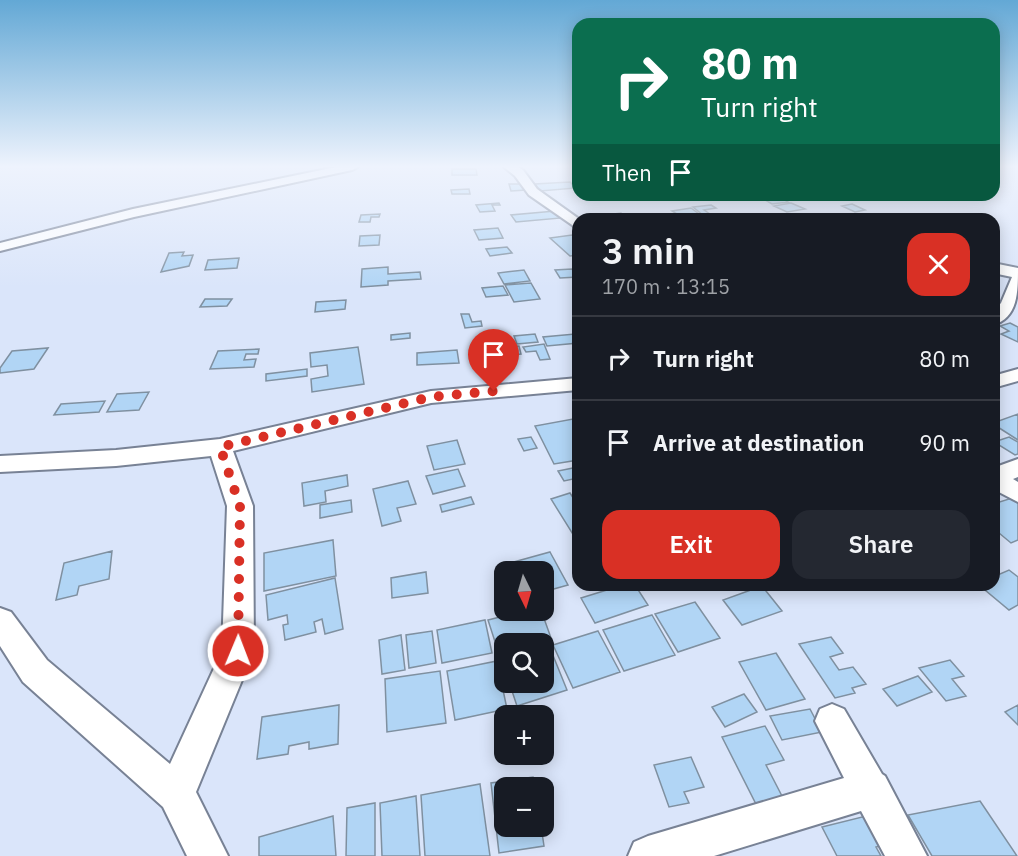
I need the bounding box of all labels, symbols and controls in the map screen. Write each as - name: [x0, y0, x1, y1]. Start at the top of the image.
- text: 80 m: [701, 36, 799, 91]
- icon: right: [602, 42, 680, 120]
- text: Turn right: [701, 89, 818, 124]
- icon: arrive: [664, 156, 697, 189]
- text: Then: [602, 158, 652, 187]
- text: 3 min: [602, 227, 695, 274]
- button: close: [907, 233, 970, 296]
- text: 170 m · 13:15: [602, 273, 730, 300]
- pin: [468, 329, 519, 391]
- icon: arrive: [477, 338, 510, 371]
- icon: right: [602, 342, 635, 375]
- text: Turn right: [653, 344, 754, 373]
- text: 80 m: [919, 344, 970, 373]
- icon: arrive: [602, 426, 635, 459]
- text: Arrive at destination: [653, 428, 864, 457]
- text: 90 m: [919, 428, 970, 457]
- button: Exit: [602, 510, 780, 579]
- button: Share: [792, 510, 970, 579]
- north arrow: [494, 561, 554, 621]
- map controls: [494, 561, 554, 837]
- position arrow: [206, 619, 270, 683]
- button: search: [494, 633, 554, 693]
- button: +: [494, 705, 554, 765]
- button: −: [494, 777, 554, 837]

